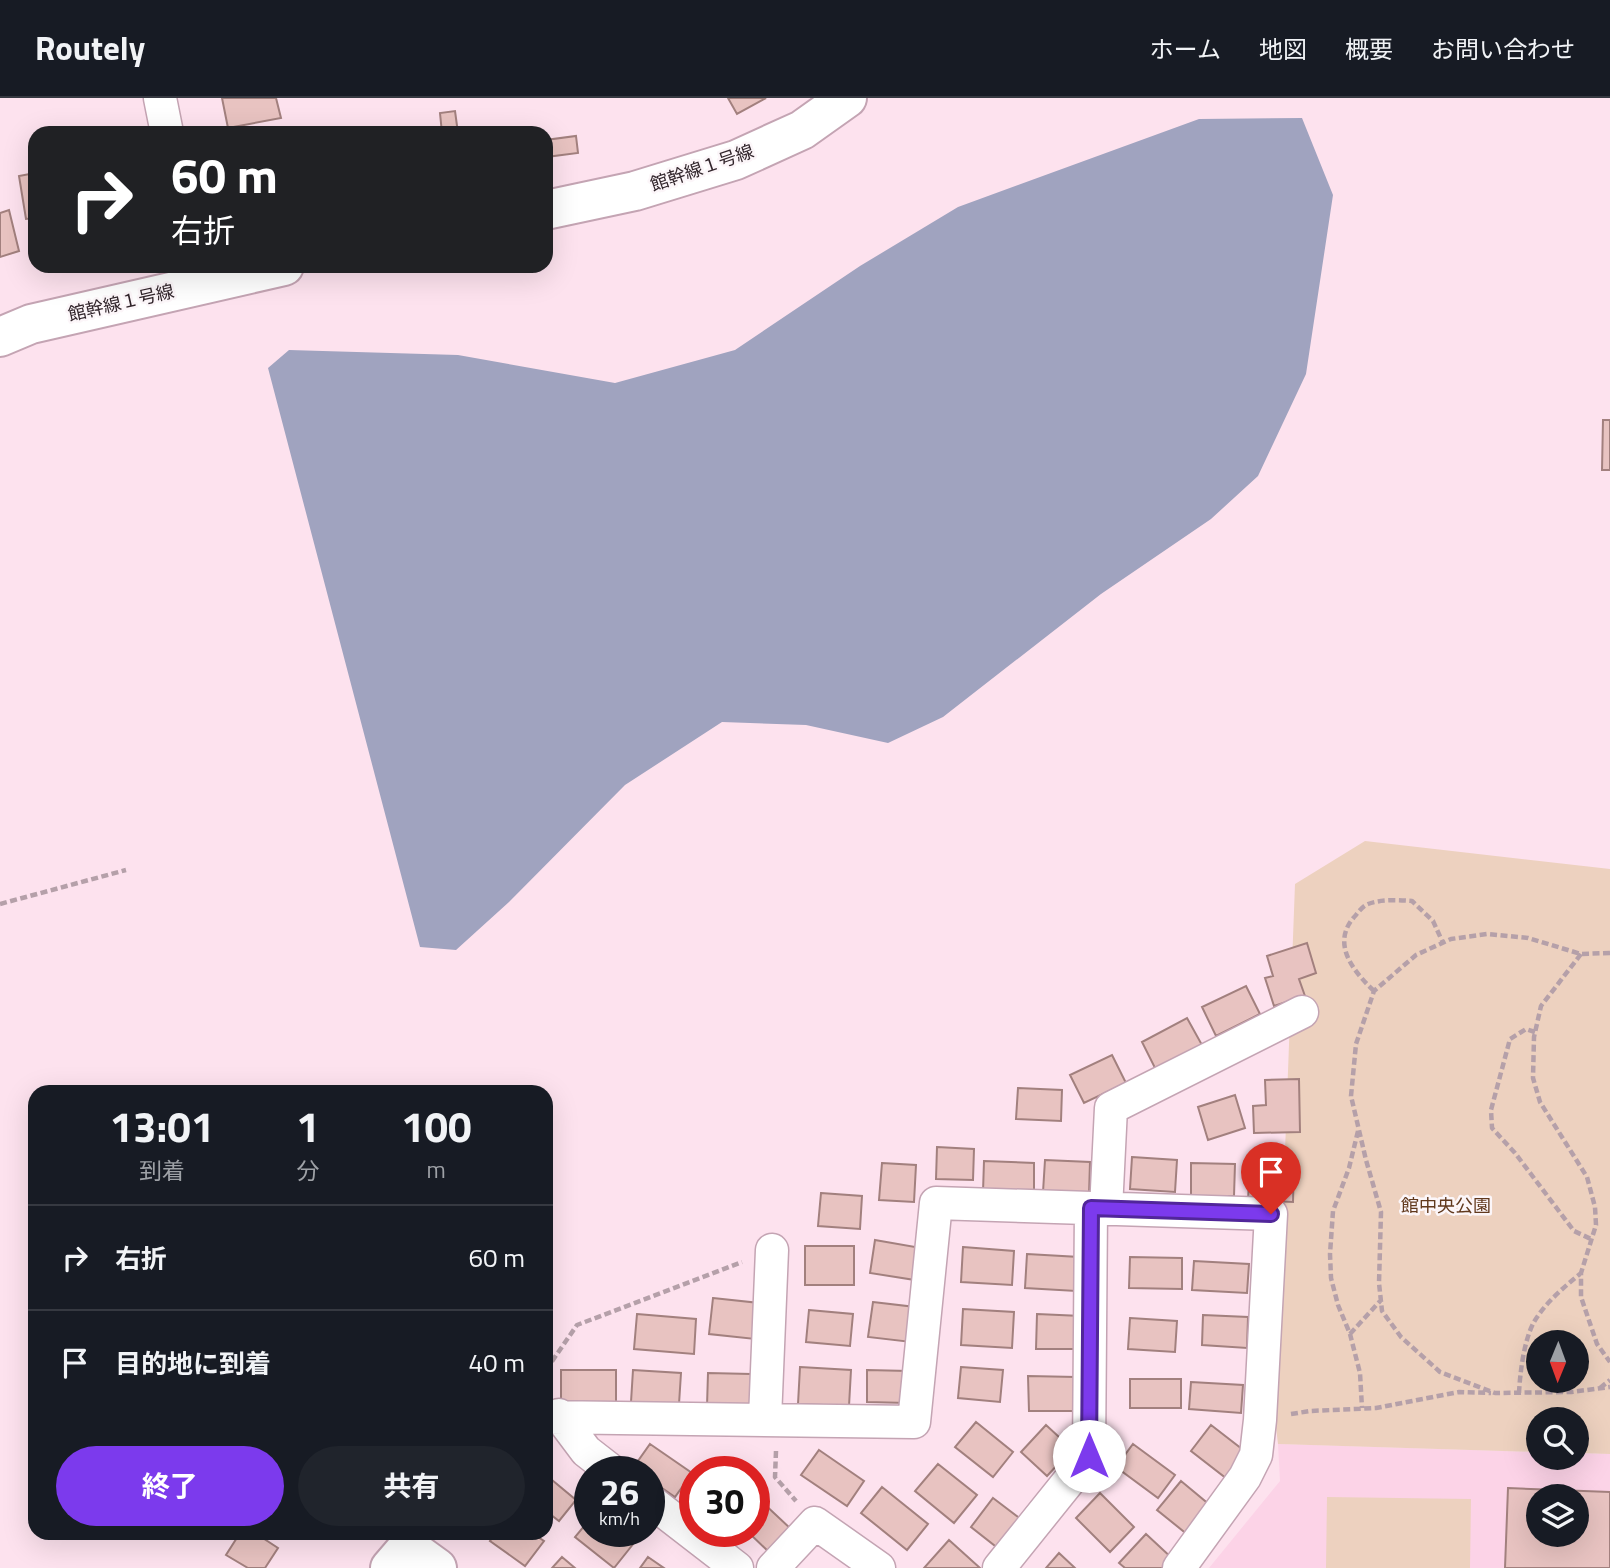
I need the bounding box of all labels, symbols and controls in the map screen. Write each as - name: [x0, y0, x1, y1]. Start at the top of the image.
- text: Routely: [35, 23, 145, 73]
- text: ホーム: [1150, 31, 1221, 67]
- text: 地図: [1259, 31, 1307, 67]
- text: 概要: [1345, 31, 1393, 67]
- text: お問い合わせ: [1431, 31, 1575, 67]
- text: 60 m: [171, 137, 278, 212]
- street label: 館幹線１号線: [646, 137, 757, 198]
- icon: right: [56, 154, 147, 245]
- text: 右折: [171, 206, 235, 254]
- street label: 館幹線１号線: [65, 277, 177, 328]
- text: 13:01: [110, 1094, 214, 1158]
- text: 1: [296, 1094, 319, 1158]
- text: 100: [401, 1094, 471, 1158]
- pin: [1241, 1142, 1301, 1214]
- text: m: [427, 1152, 446, 1187]
- text: 到着: [139, 1153, 185, 1188]
- text: 分: [296, 1153, 319, 1188]
- icon: arrive: [1252, 1153, 1290, 1191]
- park label: 館中央公園: [1401, 1192, 1491, 1219]
- text: 60 m: [468, 1238, 525, 1277]
- icon: right: [56, 1239, 94, 1277]
- text: 右折: [115, 1239, 167, 1278]
- north arrow: [1526, 1330, 1589, 1393]
- map controls: [1526, 1330, 1589, 1547]
- text: 40 m: [468, 1343, 525, 1382]
- icon: arrive: [56, 1344, 94, 1382]
- text: 目的地に到着: [115, 1344, 271, 1383]
- button: search: [1526, 1407, 1589, 1470]
- position arrow: [1052, 1419, 1126, 1493]
- button: 終了: [56, 1446, 284, 1526]
- button: 共有: [298, 1446, 525, 1526]
- speed limit sign: 30: [679, 1456, 770, 1547]
- text: 26: [600, 1465, 639, 1519]
- button: layers: [1526, 1484, 1589, 1547]
- text: km/h: [599, 1505, 640, 1532]

